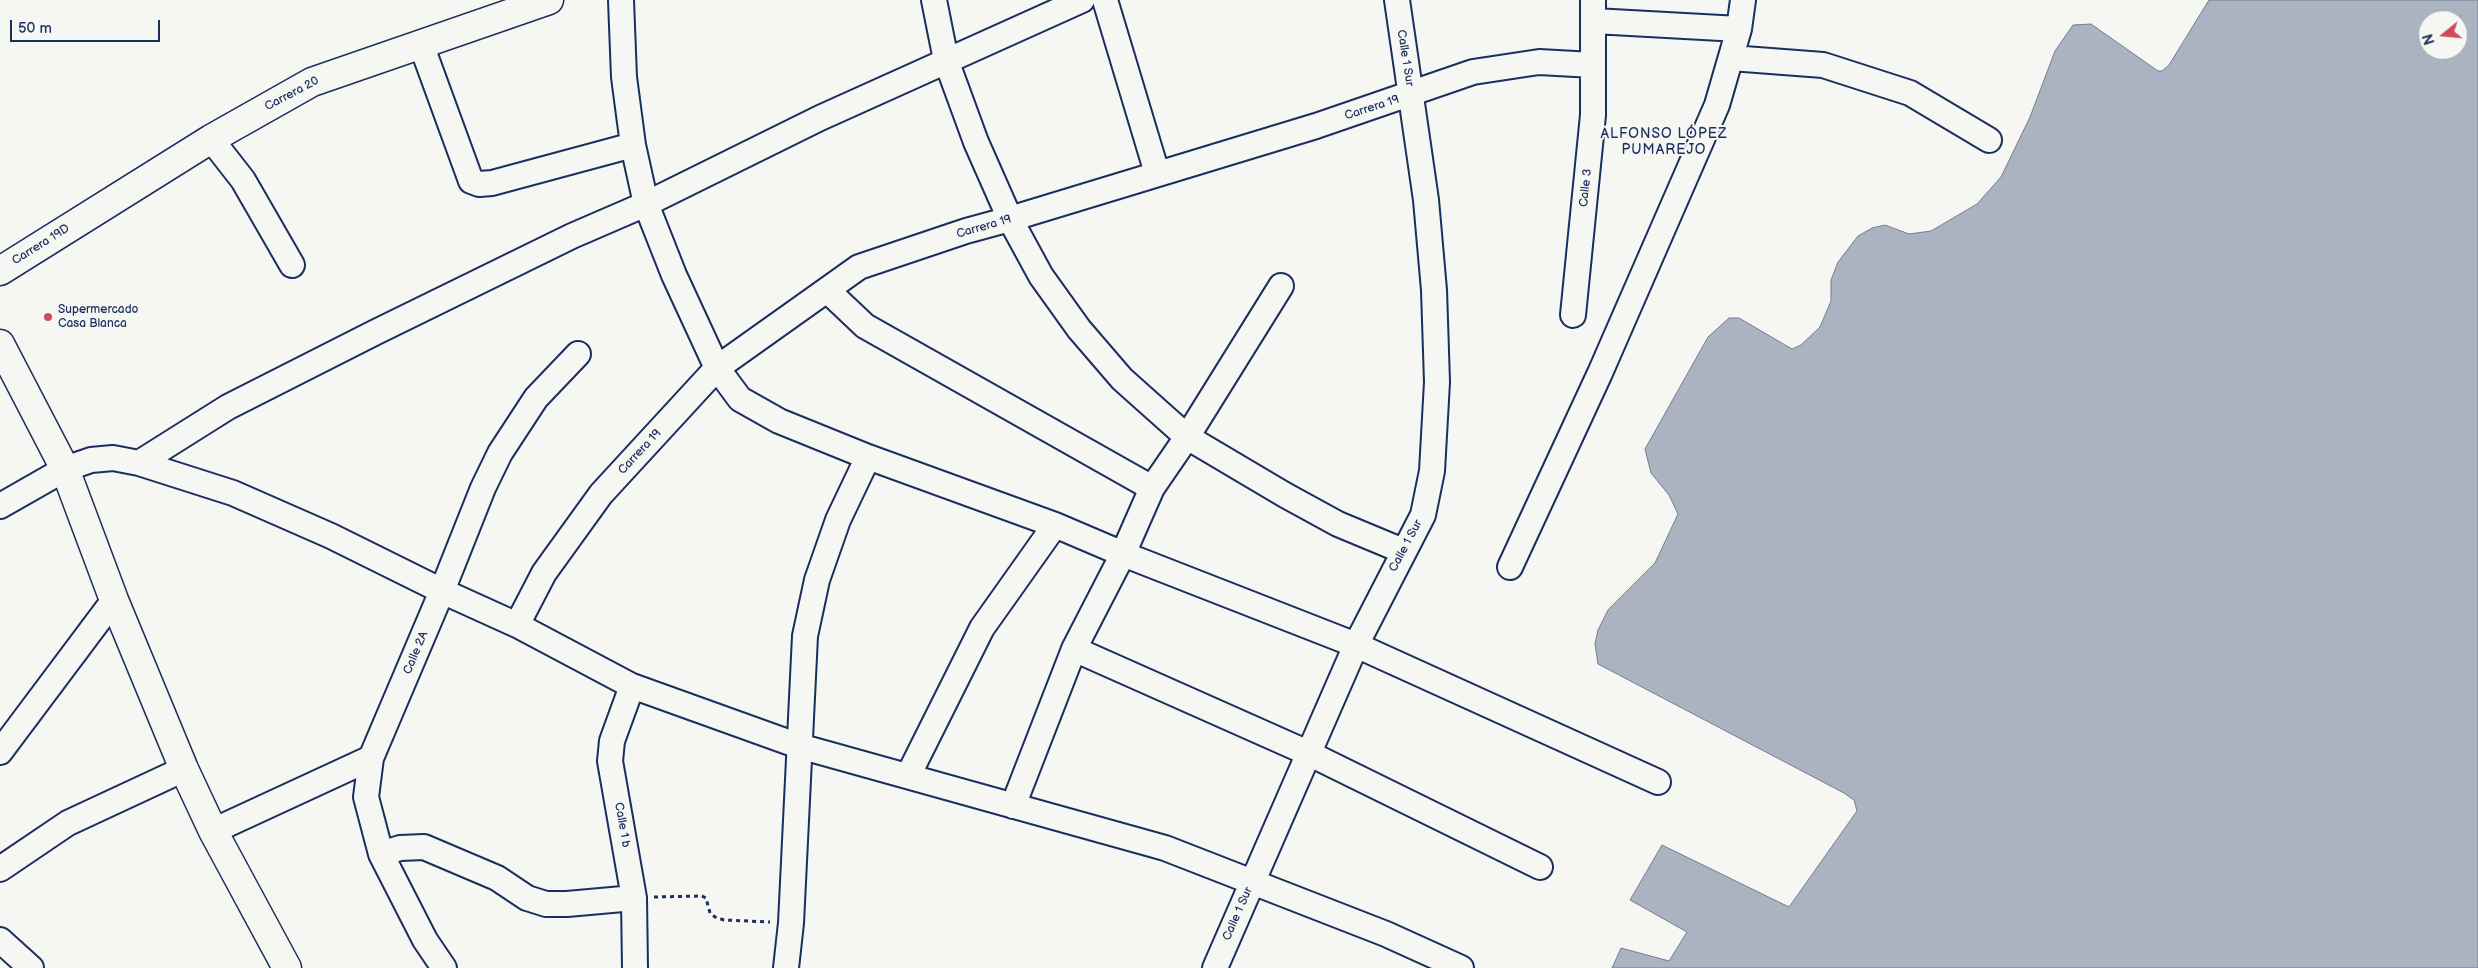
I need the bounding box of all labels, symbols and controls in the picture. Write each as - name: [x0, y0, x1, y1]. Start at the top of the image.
- scale bar: [12, 10, 162, 42]
- north arrow: [2418, 10, 2468, 60]
- text: 50 m: [18, 19, 52, 38]
- street label: Calle 1 Sur: [1393, 29, 1417, 87]
- text: N: [2419, 32, 2439, 47]
- street label: Carrera 20: [263, 74, 321, 114]
- street label: Carrera 19: [1343, 92, 1401, 124]
- district label: ALFONSO LÓPEZ PUMAREJO: [1599, 126, 1729, 158]
- street label: Calle 3: [1577, 168, 1595, 208]
- street label: Carrera 19: [955, 212, 1013, 242]
- street label: Carrera 19D: [9, 222, 73, 268]
- place label: Supermercado Casa Blanca: [58, 303, 138, 331]
- marker: Supermercado Casa Blanca: [42, 311, 54, 323]
- street label: Carrera 19: [615, 426, 665, 478]
- street label: Calle 1 Sur: [1386, 517, 1426, 575]
- street label: Calle 2A: [401, 629, 431, 677]
- street label: Calle 1 b: [611, 801, 633, 849]
- street label: Calle 1 Sur: [1220, 885, 1256, 943]

